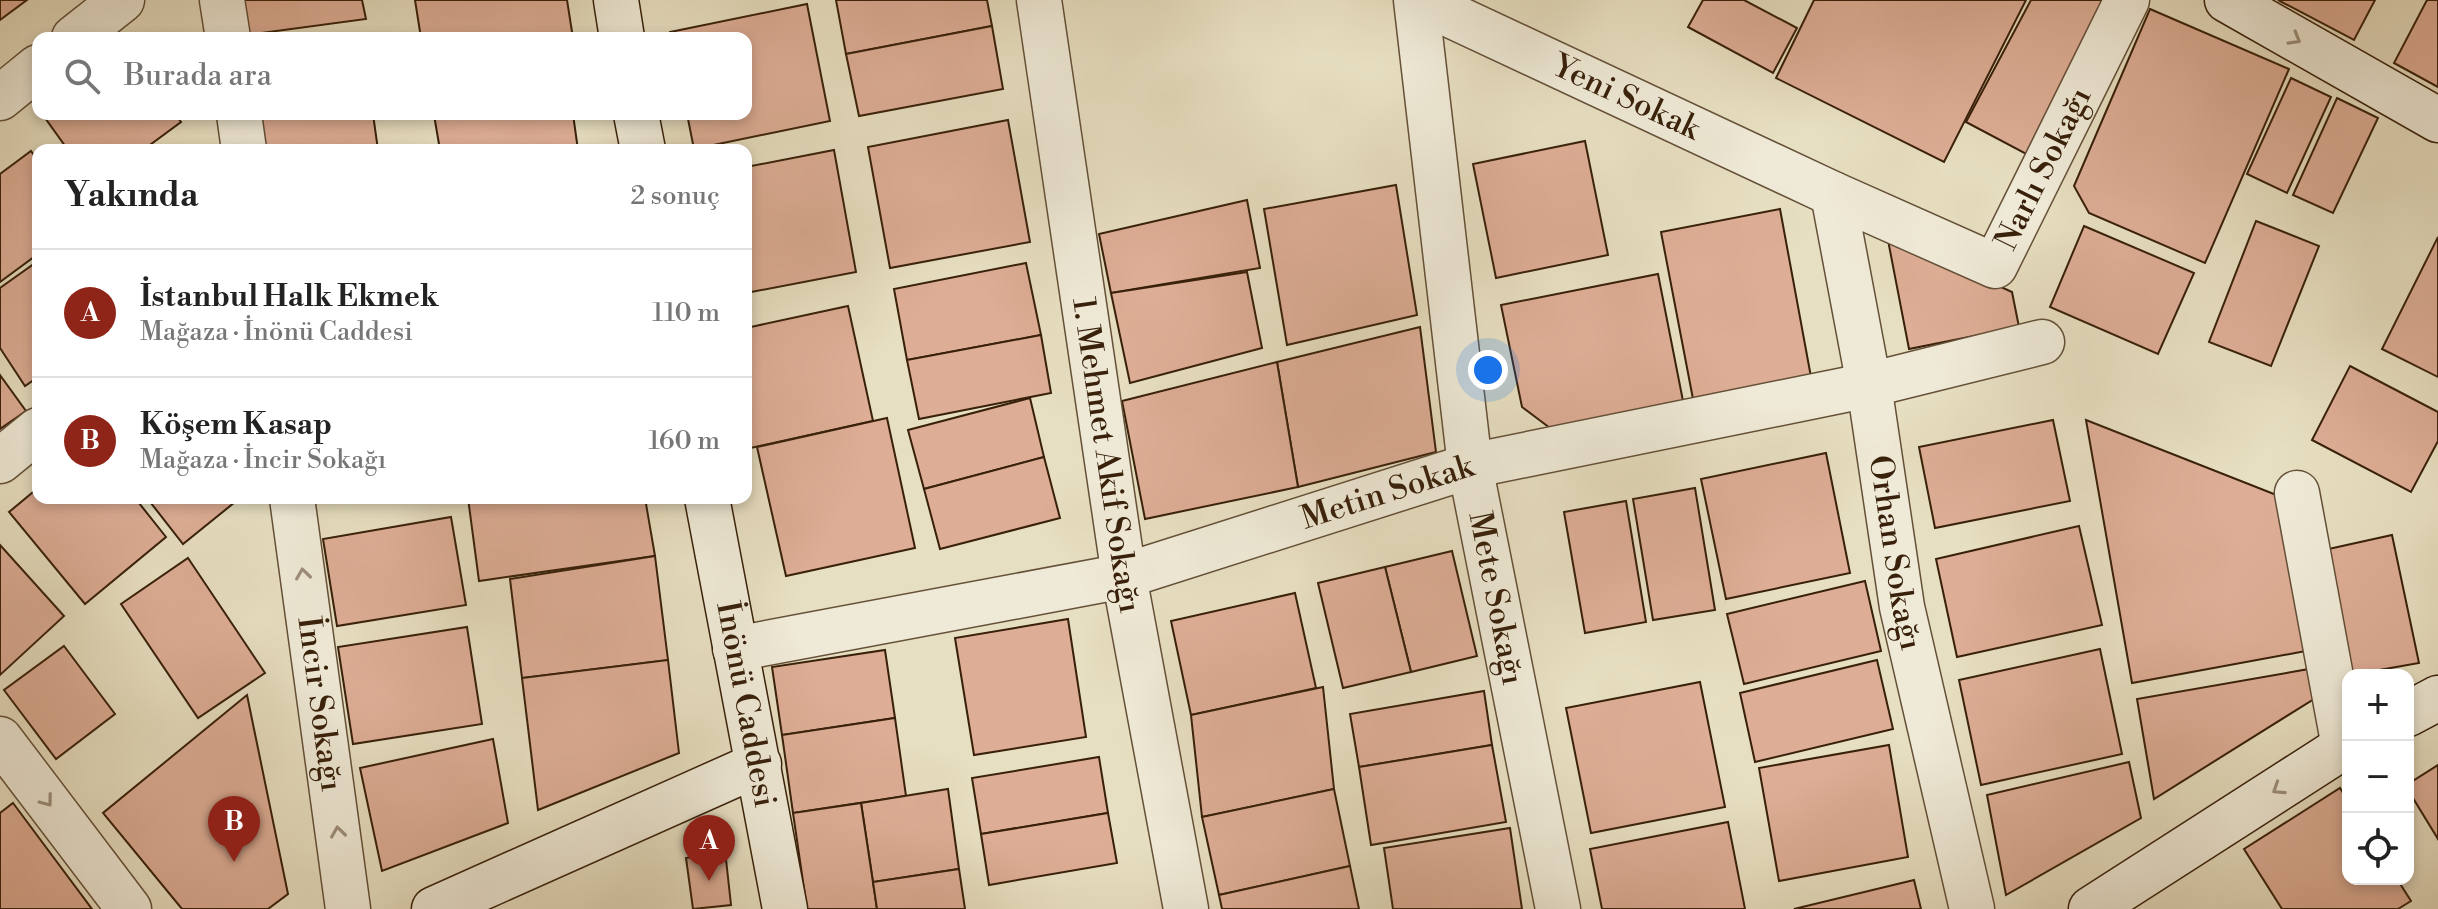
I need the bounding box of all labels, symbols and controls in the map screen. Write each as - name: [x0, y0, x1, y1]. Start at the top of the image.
- one-way arrow: [2287, 29, 2301, 44]
- search box: [32, 32, 752, 120]
- street label: Yeni Sokak: [1544, 45, 1709, 150]
- icon: search: [60, 54, 104, 98]
- text: Burada ara: [124, 57, 272, 95]
- street label: Narlı Sokağı: [1986, 81, 2101, 257]
- text: Yakında: [64, 175, 198, 217]
- text: 2 sonuç: [630, 180, 720, 212]
- text: İstanbul Halk Ekmek: [140, 278, 438, 316]
- street label: 1. Mehmet Akif Sokağı: [1063, 295, 1150, 616]
- text: A: [81, 297, 99, 329]
- text: 110 m: [652, 297, 720, 329]
- text: Mağaza · İnönü Caddesi: [140, 316, 413, 348]
- your location: [1468, 350, 1508, 390]
- text: Köşem Kasap: [140, 406, 332, 444]
- text: B: [80, 425, 100, 457]
- text: 160 m: [649, 425, 720, 457]
- text: Mağaza · İncir Sokağı: [140, 444, 386, 476]
- street label: Metin Sokak: [1296, 445, 1481, 538]
- street label: Orhan Sokağı: [1860, 453, 1931, 654]
- street label: Mete Sokağı: [1460, 508, 1533, 688]
- one-way arrow: [294, 567, 311, 580]
- street label: İnönü Caddesi: [707, 598, 785, 810]
- street label: İncir Sokağı: [288, 614, 352, 794]
- map controls: [2342, 669, 2414, 885]
- button: +: [2342, 669, 2414, 741]
- button: −: [2342, 741, 2414, 813]
- one-way arrow: [2272, 779, 2287, 794]
- one-way arrow: [37, 792, 52, 807]
- pin: B: [208, 796, 260, 862]
- button: locate: [2342, 813, 2414, 885]
- pin: A: [683, 815, 735, 881]
- one-way arrow: [330, 825, 347, 839]

